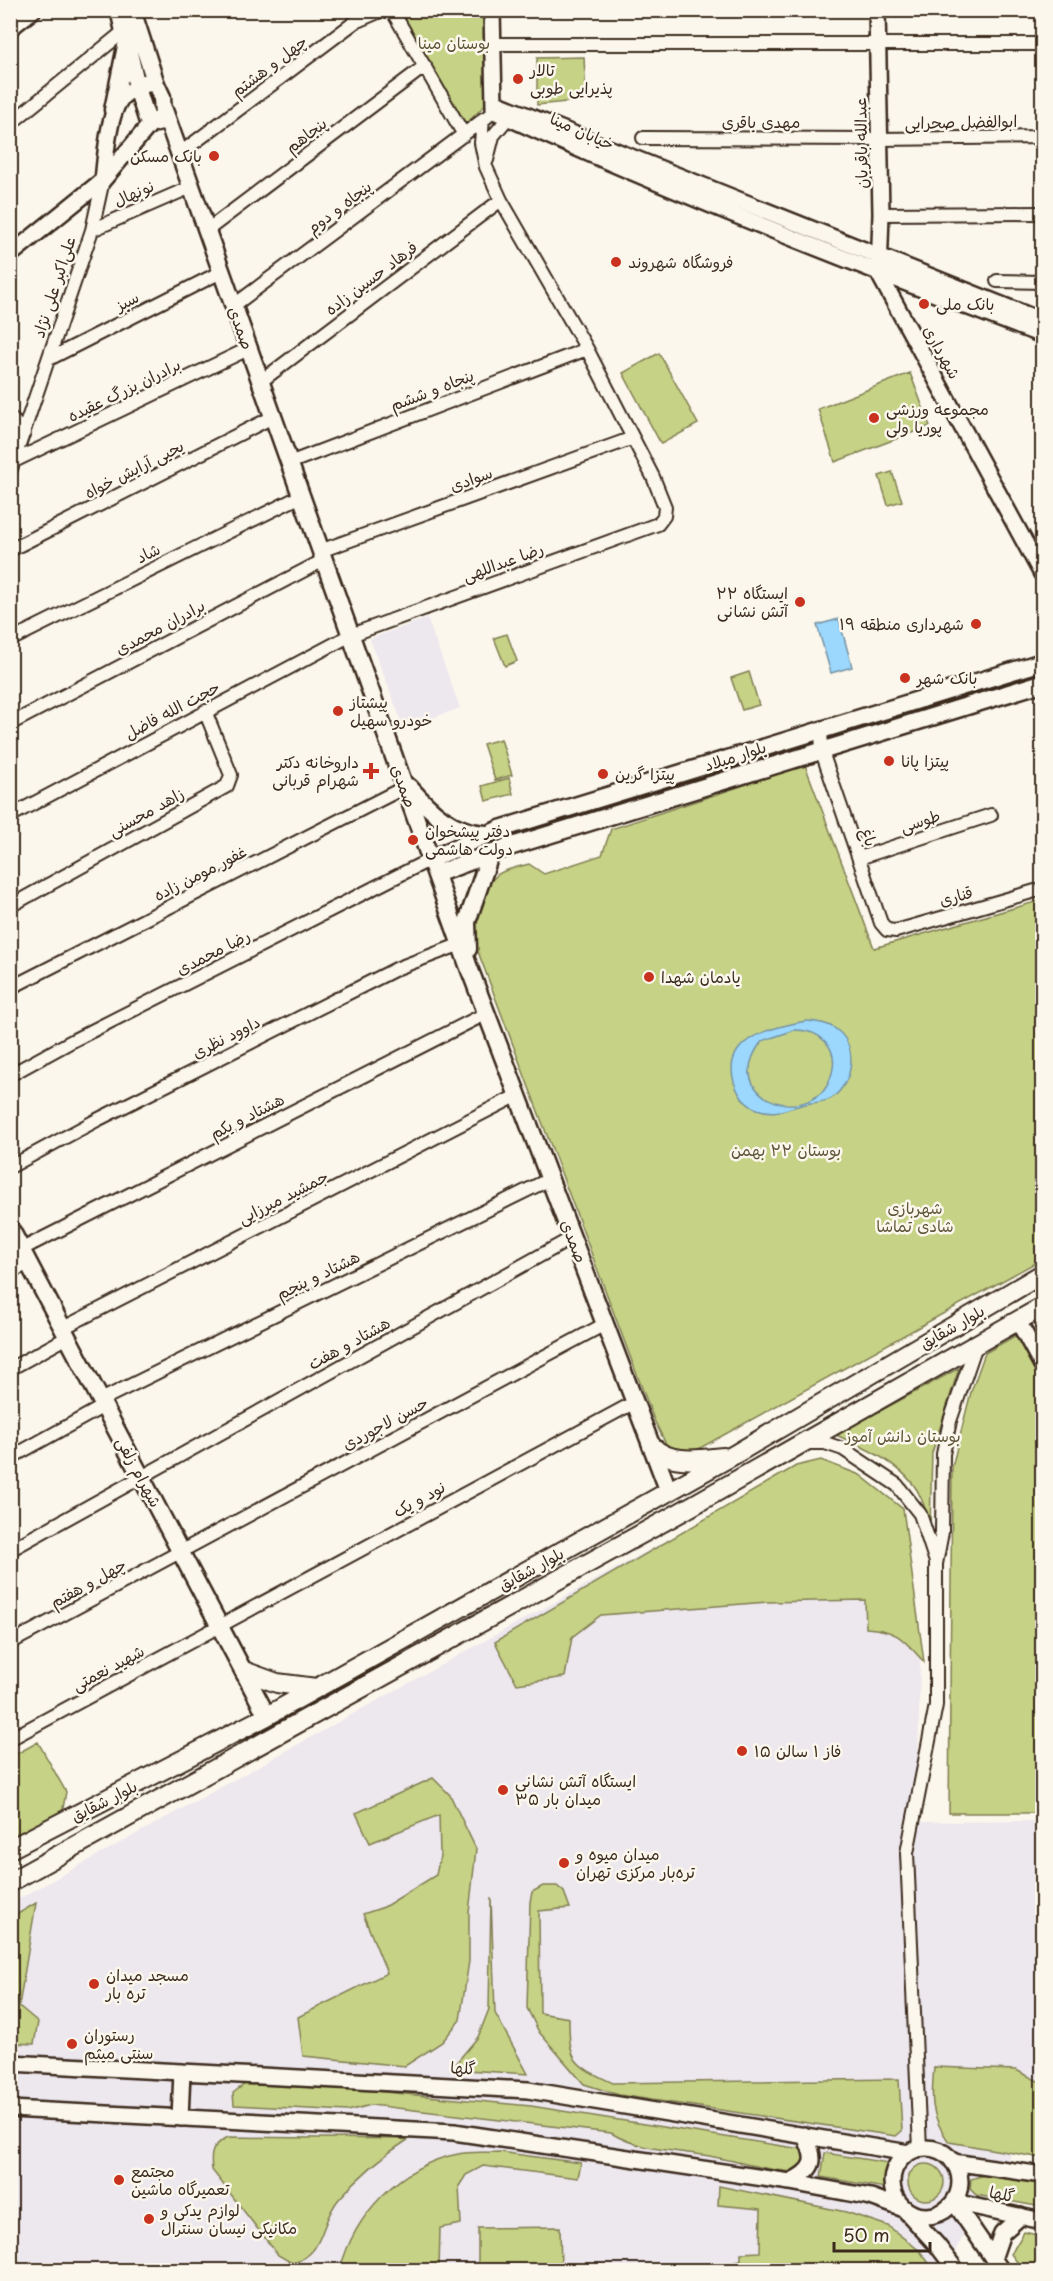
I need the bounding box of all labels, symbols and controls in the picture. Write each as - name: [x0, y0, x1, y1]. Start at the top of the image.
- street label: چهل و هشتم: [225, 29, 313, 103]
- park label: بوستان مینا: [418, 30, 490, 54]
- place label: تالار پذیرایی طوبی: [528, 57, 613, 99]
- marker: تالار پذیرایی طوبی: [511, 72, 525, 86]
- street label: عبدالله باقریان: [847, 97, 873, 189]
- street label: خیابان مینا: [546, 105, 618, 155]
- street label: ابوالفضل صحرایی: [905, 108, 1017, 134]
- street label: مهدی باقری: [722, 109, 800, 133]
- street label: پنجاهم: [279, 111, 333, 159]
- place label: بانک مسکن: [130, 143, 202, 167]
- marker: بانک مسکن: [207, 149, 221, 163]
- street label: نونهال: [109, 172, 158, 212]
- street label: پنجاه و دوم: [301, 174, 377, 240]
- street label: علی‌اکبر علی نژاد: [25, 233, 81, 340]
- street label: فرهاد حسین زاده: [319, 234, 422, 320]
- place label: فروشگاه شهروند: [628, 249, 733, 273]
- marker: فروشگاه شهروند: [609, 255, 623, 269]
- street label: سبز: [109, 284, 143, 317]
- place label: بانک ملی: [936, 291, 994, 315]
- marker: بانک ملی: [917, 297, 931, 311]
- street label: صمدی: [223, 303, 261, 353]
- street label: شهرداری: [918, 320, 967, 383]
- street label: برادران بزرگ عقیده: [63, 351, 184, 427]
- street label: پنجاه و ششم: [386, 362, 478, 418]
- place label: مجموعه ورزشی پوریا ولی: [886, 396, 989, 438]
- marker: مجموعه ورزشی پوریا ولی: [867, 411, 881, 425]
- street label: یحیی آرایش خواه: [80, 433, 187, 503]
- street label: سوادی: [446, 459, 495, 497]
- street label: رضا عبداللهی: [459, 535, 547, 587]
- street label: شاد: [131, 536, 164, 568]
- place label: ایستگاه ۲۲ آتش نشانی: [716, 580, 789, 622]
- street label: برادران محمدی: [110, 592, 209, 660]
- marker: ایستگاه ۲۲ آتش نشانی: [793, 595, 807, 609]
- place label: شهرداری منطقه ۱۹: [839, 611, 964, 635]
- marker: شهرداری منطقه ۱۹: [969, 617, 983, 631]
- place label: بانک شهر: [915, 665, 977, 689]
- marker: بانک شهر: [898, 671, 912, 685]
- street label: حجت الله فاضل: [119, 674, 224, 744]
- place label: پیشتاز خودرو سهیل: [348, 689, 433, 731]
- marker: پیشتاز خودرو سهیل: [331, 704, 345, 718]
- street label: بلوار میلاد: [701, 734, 769, 776]
- place label: پیتزا پانا: [901, 748, 949, 772]
- place label: داروخانه دکتر شهرام قربانی: [272, 749, 359, 793]
- marker: پیتزا پانا: [882, 754, 896, 768]
- street label: صمدی: [386, 761, 424, 811]
- place label: پیتزا گرین: [615, 761, 675, 785]
- marker: داروخانه دکتر شهرام قربانی: [364, 764, 378, 778]
- marker: پیتزا گرین: [596, 767, 610, 781]
- street label: زاهد محسنی: [103, 780, 188, 842]
- street label: طوسی: [897, 802, 943, 838]
- place label: دفتر پیشخوان دولت هاشمی: [425, 818, 513, 860]
- street label: باغ: [855, 824, 884, 850]
- marker: دفتر پیشخوان دولت هاشمی: [406, 833, 420, 847]
- street label: غفور مومن زاده: [149, 838, 250, 906]
- street label: قناری: [936, 879, 975, 911]
- street label: رضا محمدی: [171, 922, 254, 980]
- place label: یادمان شهدا: [661, 964, 741, 988]
- marker: یادمان شهدا: [642, 970, 656, 984]
- street label: داوود نظری: [187, 1009, 264, 1063]
- street label: هشتاد و یکم: [205, 1086, 289, 1146]
- park label: بوستان ۲۲ بهمن: [731, 1137, 841, 1161]
- street label: جمشید میرزایی: [233, 1163, 332, 1229]
- park label: شهربازی شادی تماشا: [876, 1195, 954, 1237]
- street label: صمدی: [556, 1216, 594, 1266]
- street label: هشتاد و پنجم: [272, 1244, 364, 1306]
- street label: بلوار شقایق: [914, 1298, 989, 1354]
- street label: هشتاد و هفت: [303, 1310, 394, 1375]
- street label: حسن لاجوردی: [337, 1389, 432, 1455]
- park label: بوستان دانش آموز: [843, 1423, 961, 1447]
- street label: شهرام زلفی: [109, 1432, 169, 1512]
- street label: نود و یک: [388, 1474, 449, 1522]
- street label: بلوار شقایق: [493, 1540, 568, 1596]
- street label: چهل و هفتم: [45, 1551, 131, 1615]
- street label: شهید نعمتی: [67, 1638, 148, 1696]
- place label: فاز ۱ سالن ۱۵: [754, 1738, 841, 1762]
- marker: فاز ۱ سالن ۱۵: [735, 1744, 749, 1758]
- place label: ایستگاه آتش نشانی ۳۵ میدان بار: [515, 1768, 636, 1810]
- street label: بلوار شقایق: [66, 1773, 141, 1827]
- marker: ایستگاه آتش نشانی ۳۵ میدان بار: [496, 1783, 510, 1797]
- place label: میدان میوه و تره‌بار مرکزی تهران: [574, 1841, 695, 1883]
- marker: میدان میوه و تره‌بار مرکزی تهران: [557, 1856, 571, 1870]
- place label: مسجد میدان تره بار: [104, 1962, 189, 2004]
- marker: مسجد میدان تره بار: [87, 1977, 101, 1991]
- place label: رستوران سنتی میثم: [84, 2022, 154, 2066]
- marker: رستوران سنتی میثم: [65, 2037, 79, 2051]
- street label: گلها: [450, 2054, 477, 2080]
- place label: مجتمع تعمیرگاه ماشین: [131, 2158, 230, 2200]
- marker: مجتمع تعمیرگاه ماشین: [112, 2173, 126, 2187]
- street label: گلها: [987, 2179, 1017, 2207]
- place label: لوازم یدکی و مکانیکی نیسان سنترال: [159, 2197, 297, 2239]
- marker: لوازم یدکی و مکانیکی نیسان سنترال: [142, 2212, 156, 2226]
- scale bar: [834, 2215, 930, 2253]
- text: 50 m: [843, 2221, 890, 2248]

